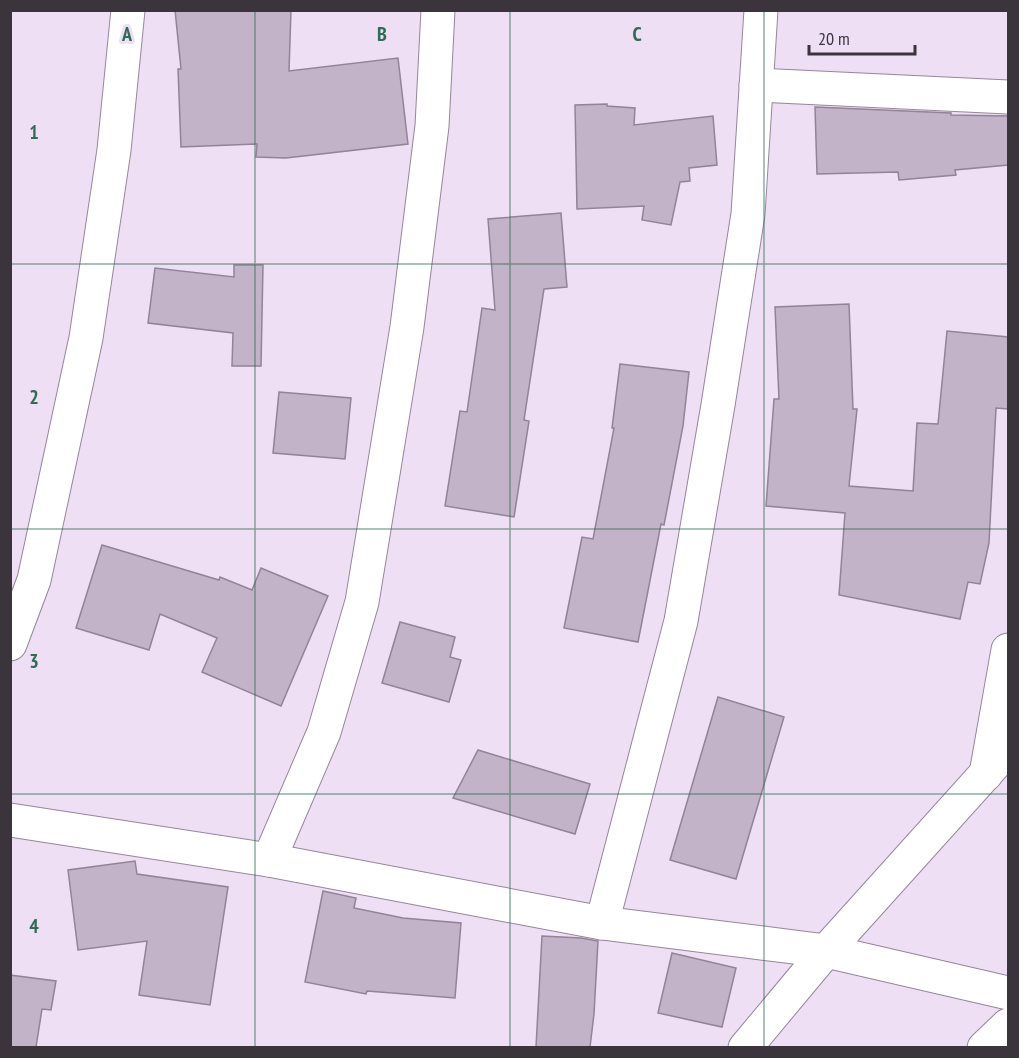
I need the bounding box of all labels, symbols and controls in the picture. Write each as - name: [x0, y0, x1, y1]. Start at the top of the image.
- scale bar: [809, 18, 916, 56]
- text: A: [121, 21, 133, 47]
- text: B: [377, 21, 387, 47]
- text: C: [632, 21, 642, 47]
- text: 20 m: [818, 27, 850, 50]
- text: 1: [29, 119, 39, 145]
- text: 2: [29, 384, 39, 410]
- text: 3: [29, 648, 39, 674]
- text: 4: [29, 913, 39, 939]

